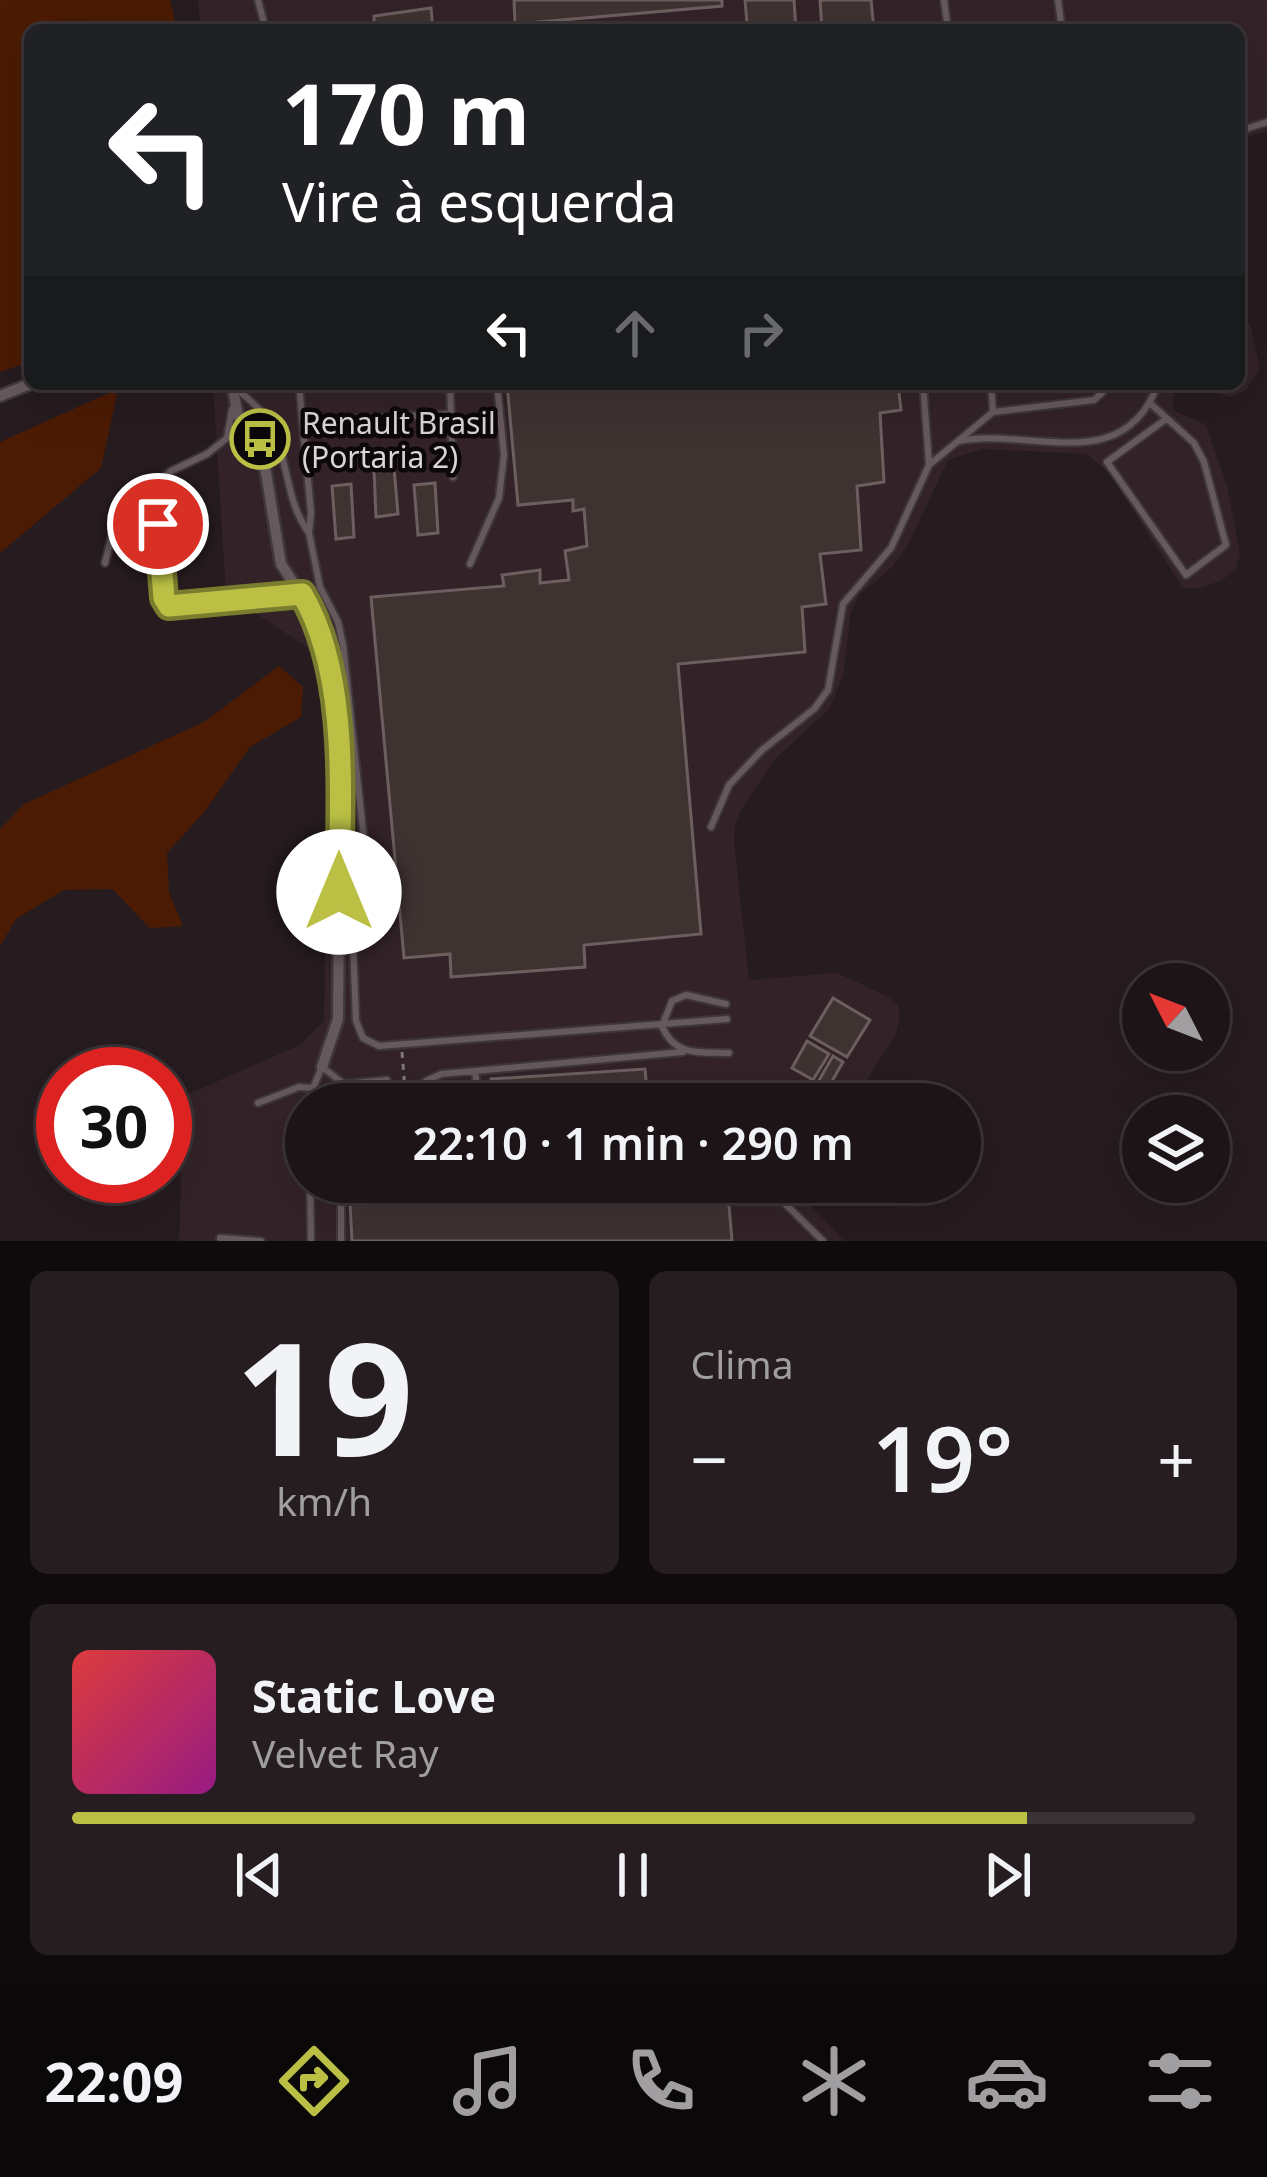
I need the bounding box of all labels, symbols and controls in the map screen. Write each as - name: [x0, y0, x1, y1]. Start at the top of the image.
- text: 170 m: [282, 55, 530, 170]
- icon: left: [84, 72, 240, 228]
- text: Vire à esquerda: [282, 164, 676, 238]
- icon: left: [476, 300, 542, 366]
- icon: ahead: [602, 300, 668, 366]
- icon: right: [728, 300, 794, 366]
- place label: Renault Brasil (Portaria 2): [302, 402, 496, 477]
- bus stop icon: Renault Brasil (Portaria 2): [229, 408, 291, 470]
- pin: [107, 473, 209, 575]
- icon: arrive: [125, 491, 191, 557]
- position arrow: [276, 829, 402, 955]
- north arrow: [1122, 963, 1230, 1071]
- map controls: [1122, 963, 1230, 1203]
- speed limit sign: 30: [36, 1047, 192, 1203]
- button: layers: [1122, 1095, 1230, 1203]
- text: 22:10 · 1 min · 290 m: [412, 1112, 854, 1173]
- text: 19: [235, 1289, 413, 1502]
- text: Clima: [691, 1337, 794, 1390]
- text: 19°: [872, 1396, 1013, 1518]
- text: −: [691, 1413, 728, 1503]
- text: +: [1157, 1413, 1195, 1503]
- text: km/h: [276, 1474, 372, 1527]
- text: Static Love: [252, 1665, 496, 1726]
- text: Velvet Ray: [252, 1726, 439, 1779]
- icon: previous: [226, 1842, 292, 1908]
- icon: pause: [600, 1842, 666, 1908]
- icon: next: [975, 1842, 1041, 1908]
- icon: directions: [272, 2039, 356, 2123]
- icon: music: [446, 2039, 530, 2123]
- icon: phone: [619, 2039, 703, 2123]
- icon: climate: [792, 2039, 876, 2123]
- icon: car: [965, 2039, 1049, 2123]
- icon: filters: [1138, 2039, 1222, 2123]
- text: 22:09: [45, 2044, 183, 2118]

